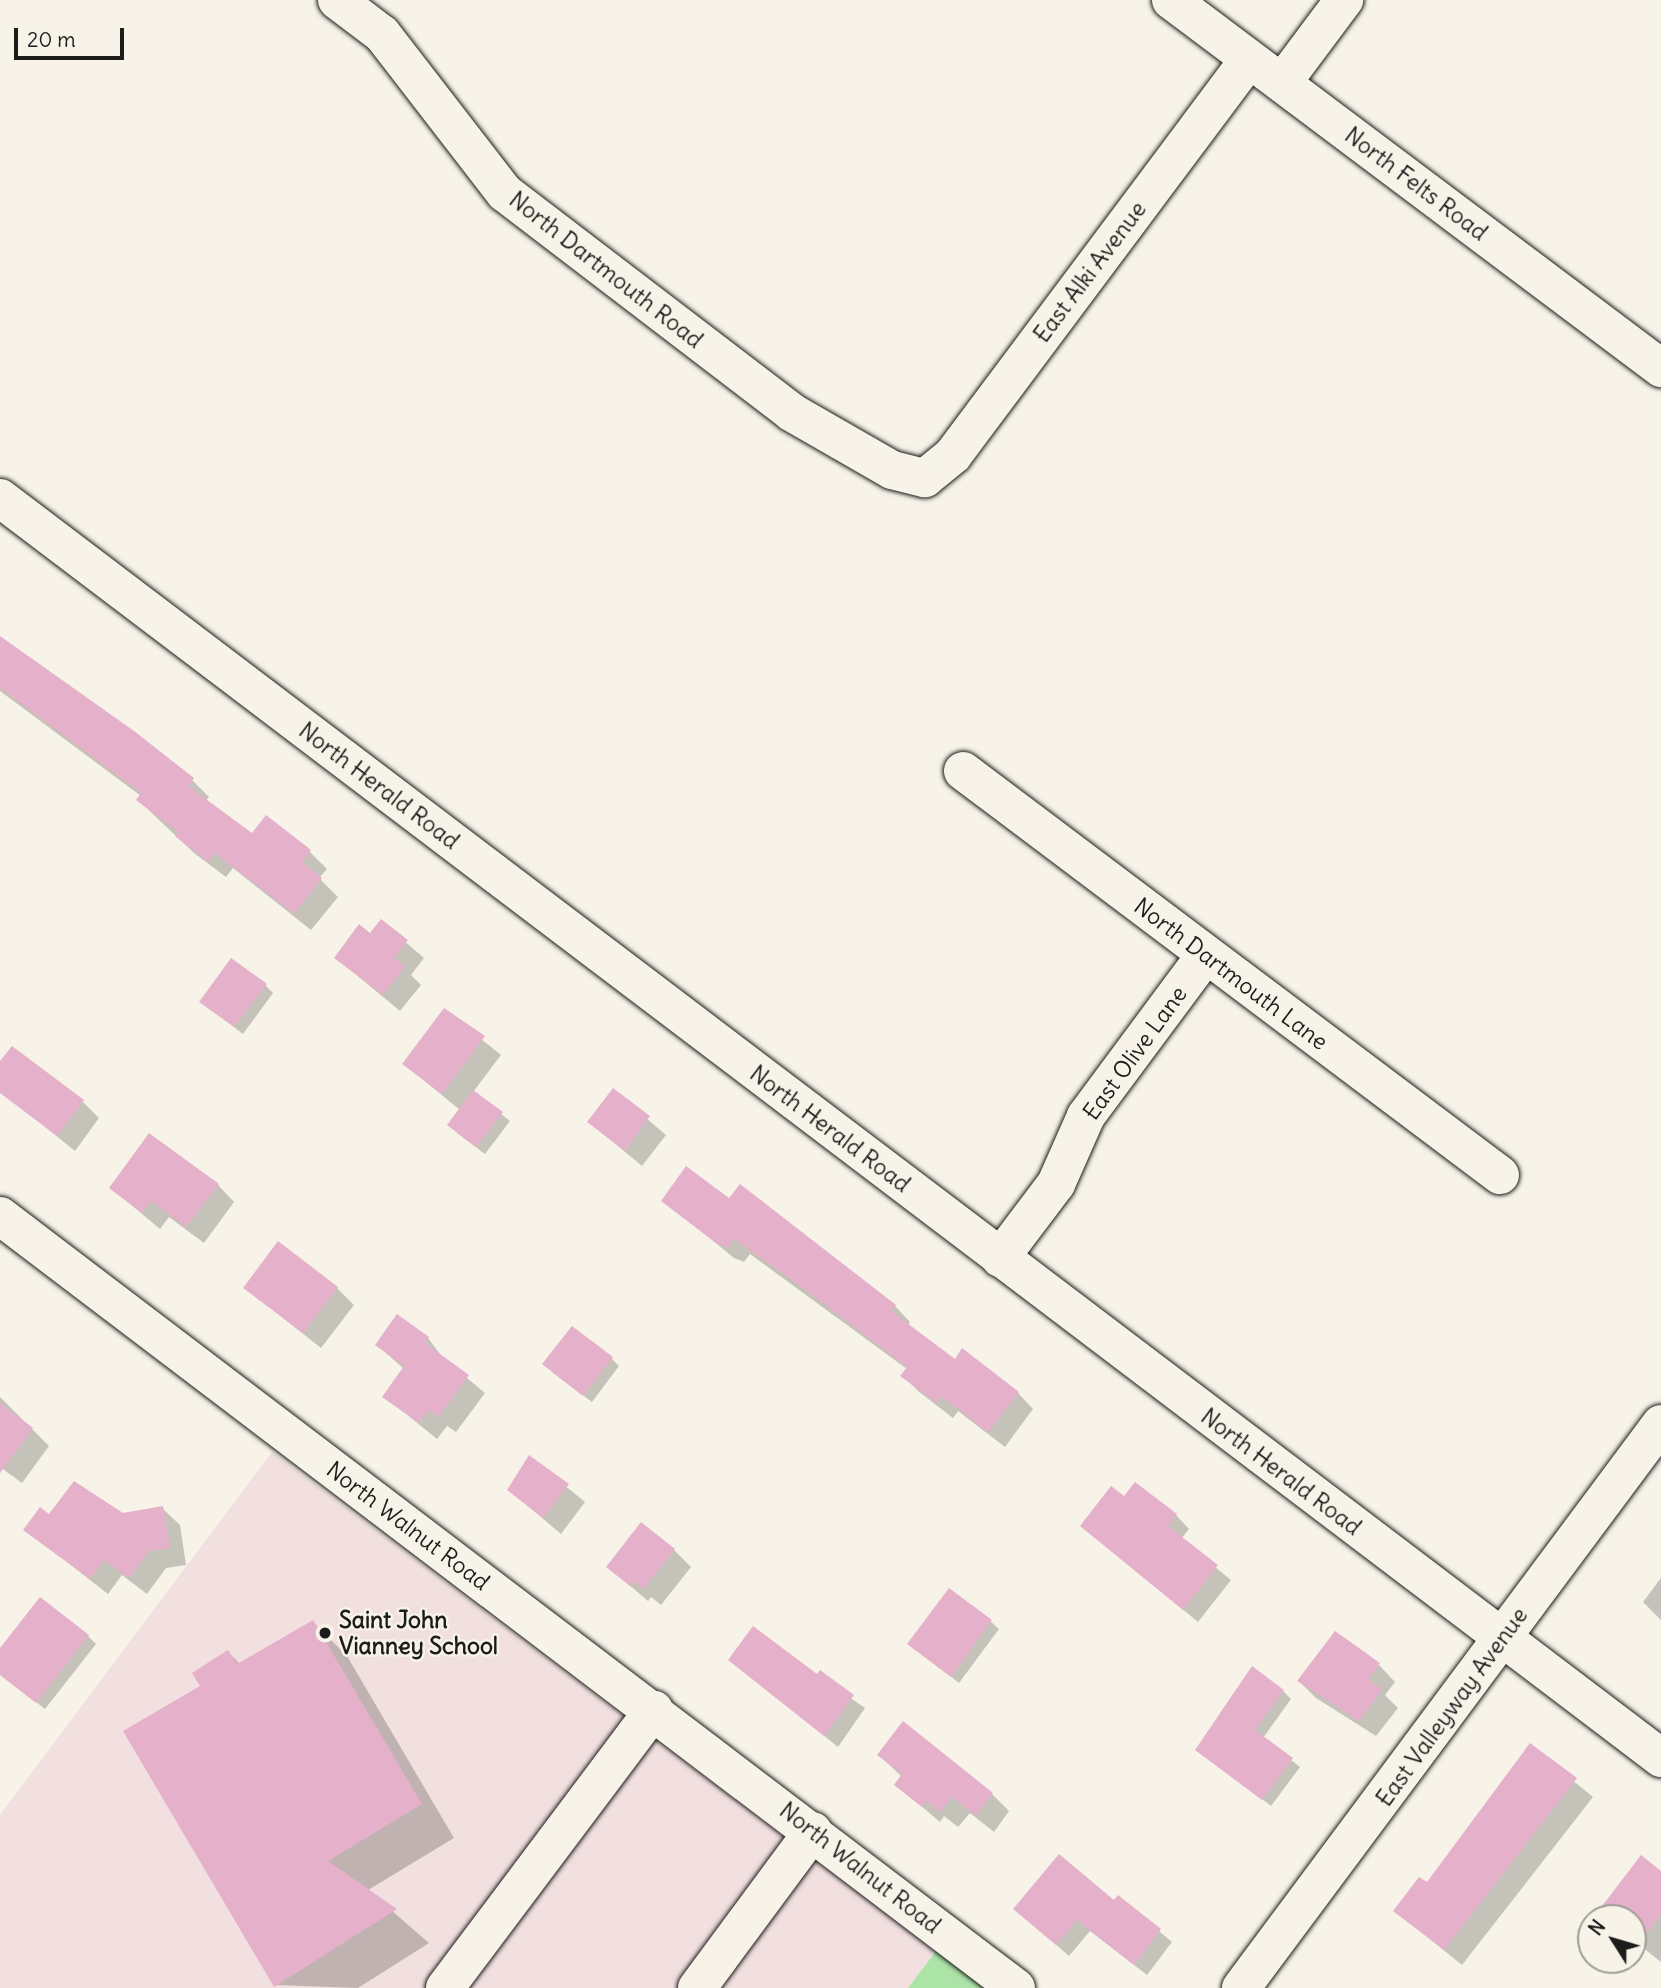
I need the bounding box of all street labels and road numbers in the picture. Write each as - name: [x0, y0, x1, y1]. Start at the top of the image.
- street label: North Felts Road: [1339, 121, 1493, 247]
- street label: North Dartmouth Road: [504, 186, 708, 354]
- street label: East Alki Avenue: [1028, 196, 1152, 348]
- street label: North Herald Road: [293, 717, 465, 855]
- street label: North Dartmouth Lane: [1129, 892, 1333, 1056]
- street label: East Olive Lane: [1077, 981, 1193, 1125]
- street label: North Herald Road: [744, 1060, 916, 1198]
- street label: North Herald Road: [1195, 1403, 1367, 1541]
- street label: North Walnut Road: [321, 1456, 495, 1596]
- street label: East Valleyway Avenue: [1371, 1602, 1533, 1812]
- street label: North Walnut Road: [774, 1797, 946, 1939]

